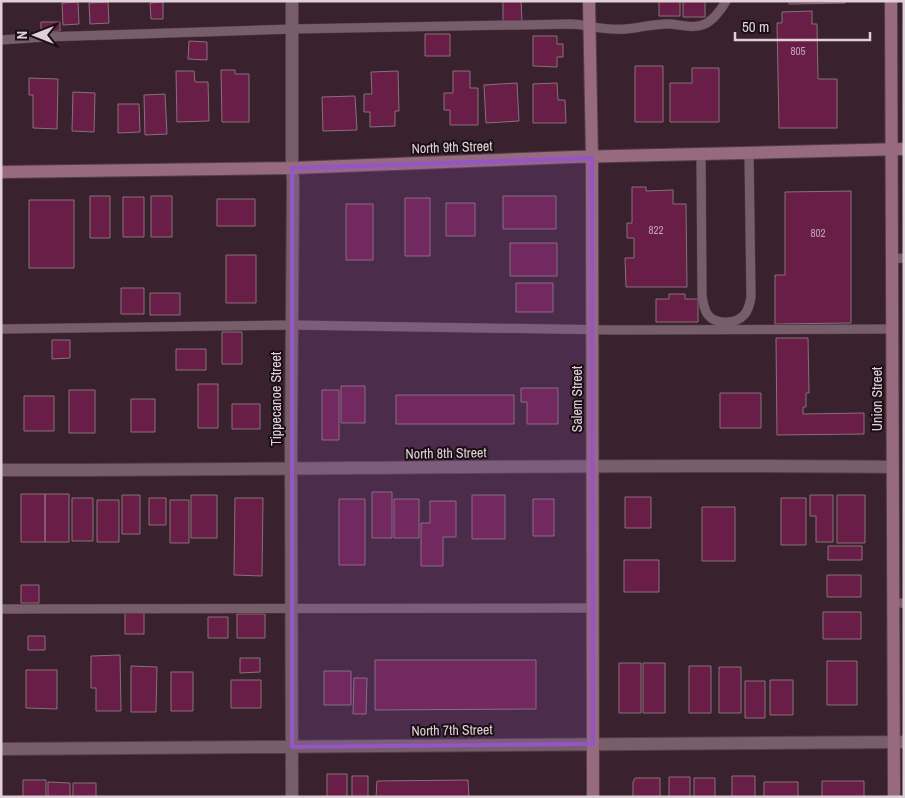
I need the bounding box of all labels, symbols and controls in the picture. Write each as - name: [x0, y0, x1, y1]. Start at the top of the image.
- north arrow: [10, 10, 60, 60]
- scale bar: [735, 10, 870, 42]
- text: 50 m: [742, 16, 769, 37]
- text: N: [13, 31, 31, 39]
- house number: 805: [790, 44, 806, 58]
- street label: North 9th Street: [411, 137, 493, 157]
- house number: 822: [648, 223, 664, 237]
- house number: 802: [810, 226, 826, 240]
- street label: Tippecanoe Street: [267, 352, 285, 446]
- street label: Salem Street: [568, 366, 586, 432]
- street label: Union Street: [868, 367, 886, 431]
- street label: North 8th Street: [405, 443, 487, 463]
- street label: North 7th Street: [411, 720, 493, 740]

